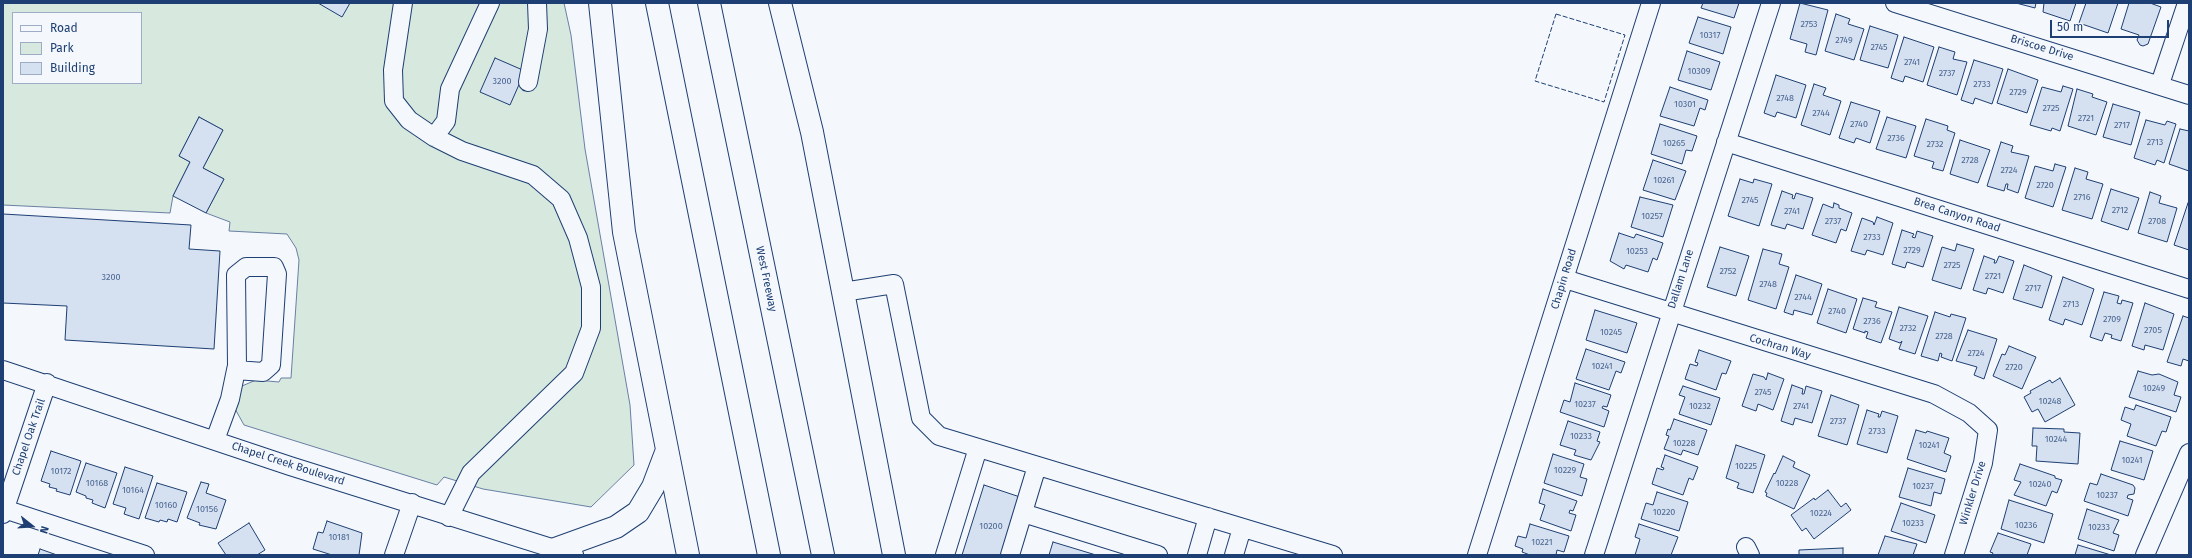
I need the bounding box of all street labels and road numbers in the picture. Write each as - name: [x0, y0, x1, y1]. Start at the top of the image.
- street label: Briscoe Drive: [2009, 32, 2075, 64]
- street label: Brea Canyon Road: [1912, 195, 2002, 235]
- street label: West Freeway: [753, 245, 779, 313]
- street label: Chapin Road: [1549, 247, 1579, 311]
- street label: Dallam Lane: [1665, 248, 1697, 310]
- street label: Cochran Way: [1748, 331, 1812, 363]
- street label: Chapel Oak Trail: [10, 397, 48, 477]
- street label: Chapel Creek Boulevard: [230, 440, 346, 488]
- street label: Winkler Drive: [1957, 459, 1989, 527]

